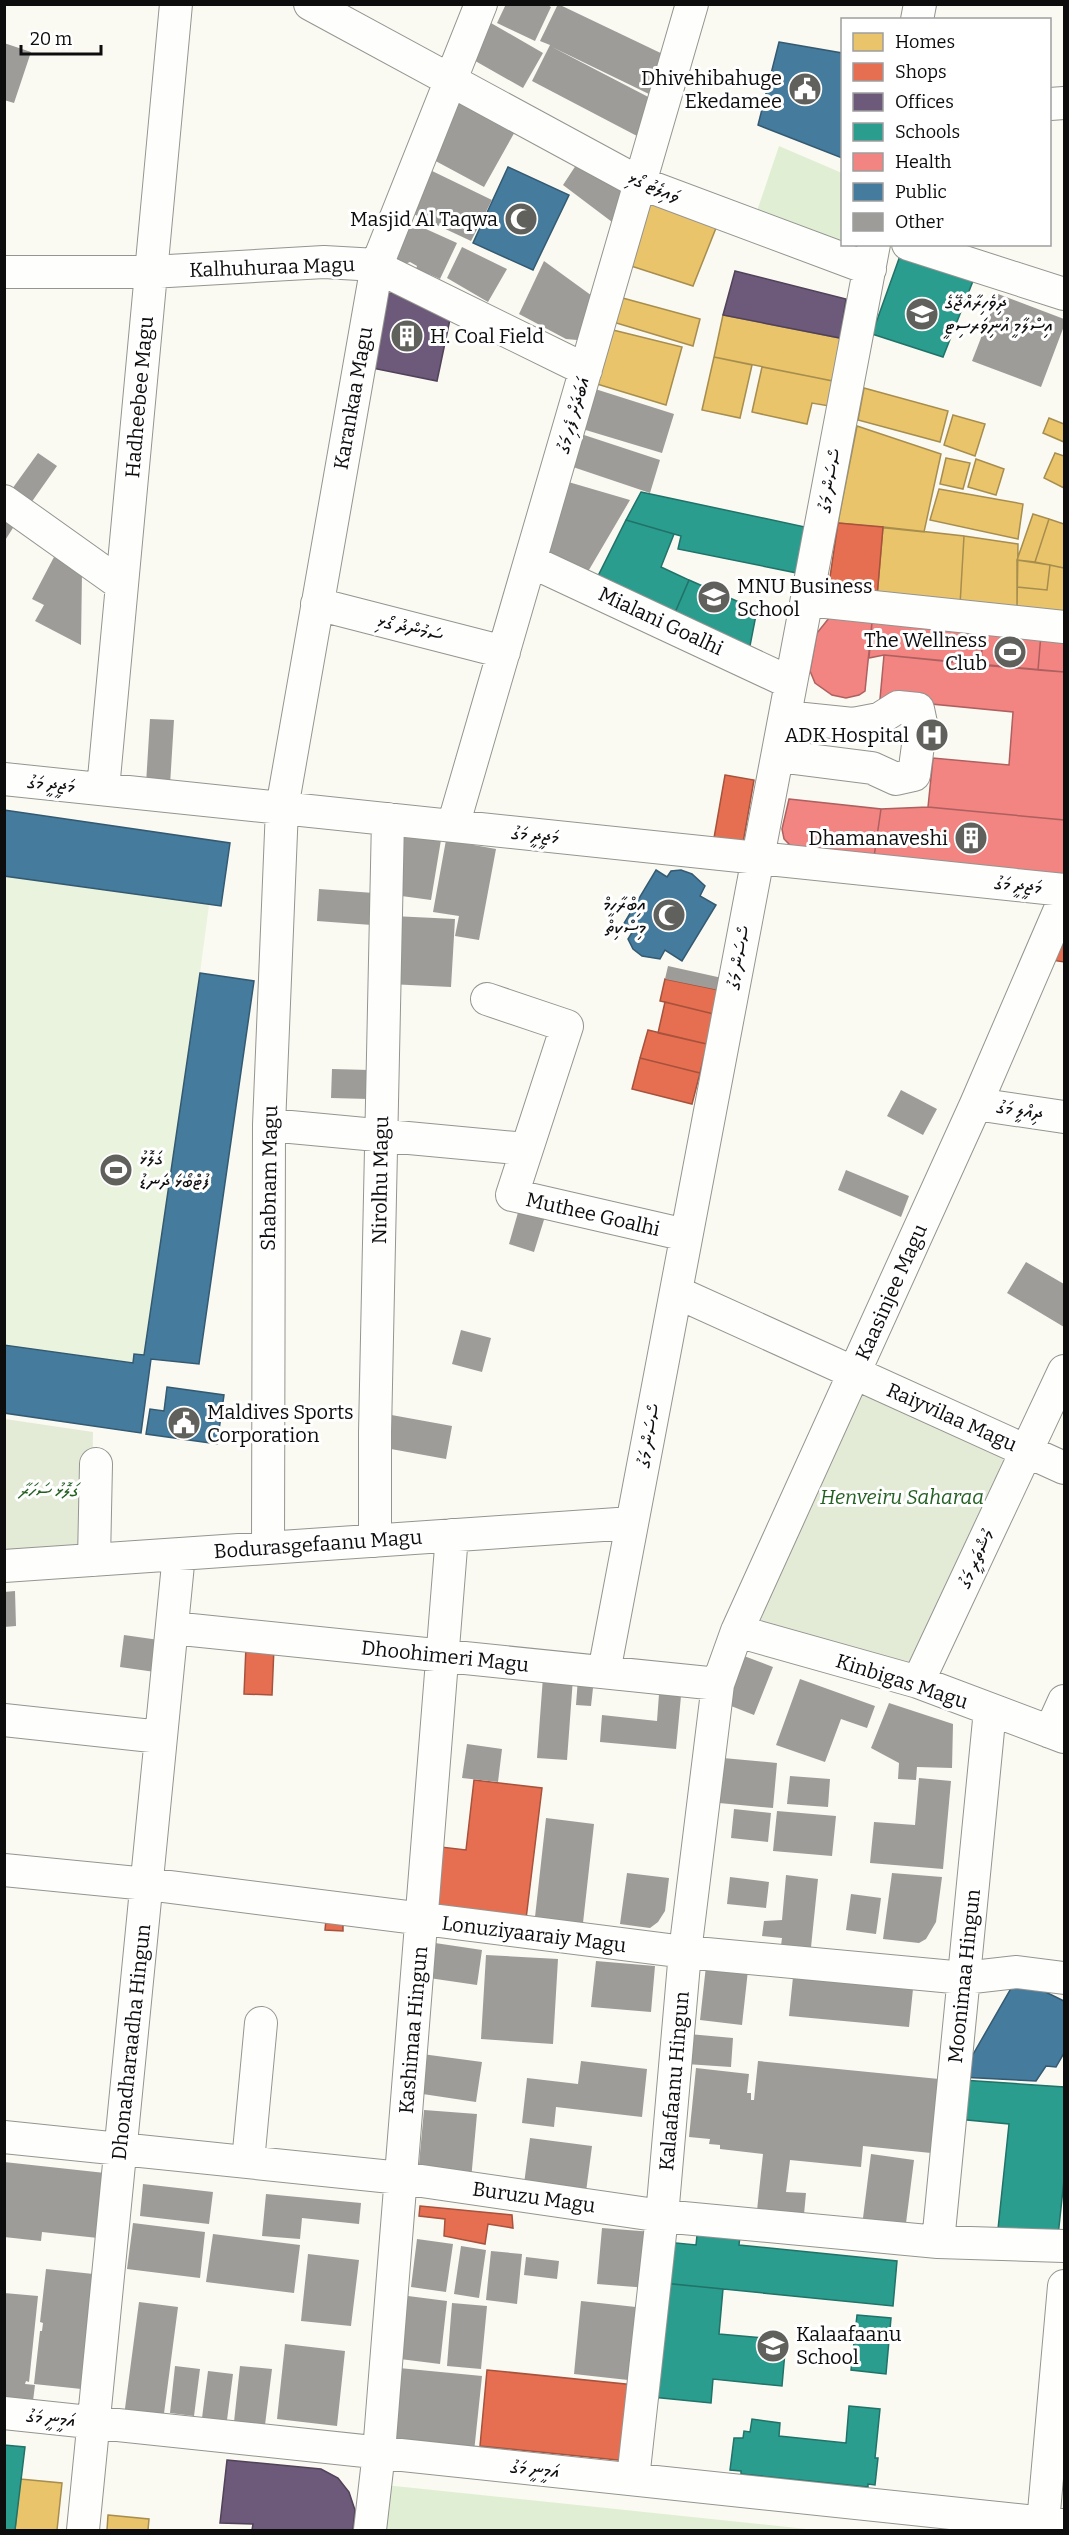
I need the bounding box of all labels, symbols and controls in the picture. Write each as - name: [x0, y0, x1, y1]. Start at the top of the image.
- scale bar: [21, 18, 100, 56]
- legend: [841, 18, 1051, 246]
- text: 20 m: [30, 28, 72, 50]
- text: Homes: [895, 31, 955, 53]
- text: Shops: [895, 61, 947, 83]
- place label: Dhivehibahuge Ekedamee: [641, 66, 782, 113]
- public building icon: Dhivehibahuge Ekedamee: [787, 71, 823, 107]
- text: Offices: [895, 91, 954, 113]
- text: Schools: [895, 121, 960, 143]
- text: Health: [895, 151, 951, 173]
- street label: ވައިލެޓު ގޯޅި: [623, 165, 684, 210]
- text: Public: [895, 181, 947, 203]
- mosque icon: Masjid Al Taqwa: [503, 201, 539, 237]
- place label: Masjid Al Taqwa: [350, 207, 498, 232]
- text: Other: [895, 211, 944, 233]
- street label: Kalhuhuraa Magu: [189, 252, 355, 282]
- place label: ދިވެހިރާއްޖޭގެ އިސްލާމީ އުނިވަރސިޓީ: [943, 290, 1053, 339]
- school or university icon: ދިވެހިރާއްޖޭގެ އިސްލާމީ އުނިވަރސިޓީ: [904, 296, 940, 332]
- street label: Hadheebee Magu: [120, 315, 158, 479]
- building icon: H. Coal Field: [389, 318, 425, 354]
- place label: H. Coal Field: [430, 324, 544, 348]
- street label: Karankaa Magu: [329, 325, 377, 471]
- street label: އަބަދަށް ފެހި މަގު: [550, 374, 596, 457]
- street label: ސޯސަން މަގު: [812, 447, 848, 516]
- place label: MNU Business School: [737, 574, 873, 621]
- school or university icon: MNU Business School: [696, 579, 732, 615]
- street label: Mialani Goalhi: [595, 582, 727, 660]
- street label: ސަމުންދު ގޯޅި: [374, 608, 446, 649]
- place label: The Wellness Club: [864, 628, 987, 675]
- sports icon: The Wellness Club: [992, 634, 1028, 670]
- hospital icon: ADK Hospital: [914, 717, 950, 753]
- place label: ADK Hospital: [785, 723, 909, 747]
- street label: މަޖީދީ މަގު: [25, 769, 77, 800]
- street label: މަޖީދީ މަގު: [509, 820, 561, 851]
- building icon: Dhamanaveshi: [953, 820, 989, 856]
- place label: Dhamanaveshi: [808, 826, 948, 850]
- street label: މަޖީދީ މަގު: [992, 870, 1044, 901]
- place label: އިބްރާހީމް މިސްކިތް: [603, 892, 646, 940]
- mosque icon: އިބްރާހީމް މިސްކިތް: [651, 897, 687, 933]
- street label: ސޯސަން މަގު: [721, 924, 757, 993]
- street label: ދިއްލީ މަގު: [994, 1094, 1045, 1127]
- street label: Shabnam Magu: [256, 1105, 282, 1251]
- street label: Nirolhu Magu: [367, 1116, 393, 1244]
- place label: ގަލޮޅު ފުޓްބޯޅަ ދަނޑު: [139, 1146, 210, 1193]
- sports icon: ގަލޮޅު ފުޓްބޯޅަ ދަނޑު: [98, 1152, 134, 1188]
- street label: Muthee Goalhi: [524, 1187, 662, 1241]
- street label: Kaasinjee Magu: [850, 1220, 933, 1364]
- street label: Raiyvilaa Magu: [883, 1378, 1021, 1456]
- place label: Maldives Sports Corporation: [207, 1400, 354, 1447]
- street label: ސޯސަން މަގު: [631, 1402, 667, 1471]
- public building icon: Maldives Sports Corporation: [166, 1405, 202, 1441]
- park label: ގަލޮޅު ސަހަރާ: [17, 1478, 81, 1502]
- park label: Henveiru Saharaa: [820, 1485, 984, 1509]
- street label: Bodurasgefaanu Magu: [213, 1525, 423, 1563]
- street label: މުޝްތަރީ މަގު: [952, 1525, 1001, 1593]
- street label: Dhoohimeri Magu: [360, 1635, 530, 1677]
- street label: Kinbigas Magu: [833, 1648, 971, 1714]
- street label: Moonimaa Hingun: [943, 1887, 985, 2064]
- street label: Lonuziyaaraiy Magu: [440, 1911, 628, 1957]
- street label: Dhonadharaadha Hingun: [107, 1923, 155, 2161]
- street label: Kashimaa Hingun: [394, 1945, 432, 2115]
- street label: Kalaafaanu Hingun: [654, 1990, 694, 2172]
- street label: Buruzu Magu: [471, 2176, 597, 2218]
- place label: Kalaafaanu School: [796, 2322, 901, 2369]
- school or university icon: Kalaafaanu School: [755, 2328, 791, 2364]
- street label: އަމީނީ މަގު: [24, 2403, 77, 2434]
- street label: އަމީނީ މަގު: [508, 2454, 561, 2485]

